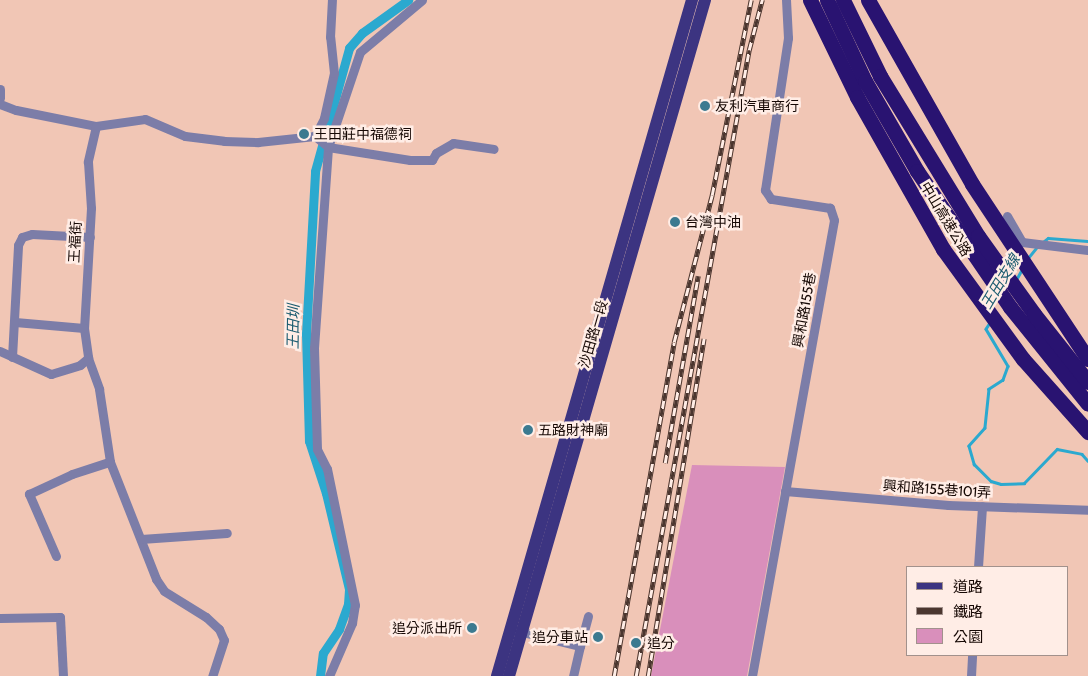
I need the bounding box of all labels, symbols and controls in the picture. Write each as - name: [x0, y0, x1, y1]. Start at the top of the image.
- place label: 友利汽車商行: [715, 98, 799, 114]
- marker: 友利汽車商行: [699, 100, 711, 112]
- place label: 王田莊中福德祠: [314, 126, 412, 142]
- marker: 王田莊中福德祠: [298, 128, 310, 140]
- street label: 中山高速公路: [917, 179, 975, 259]
- place label: 台灣中油: [685, 214, 741, 230]
- marker: 台灣中油: [669, 216, 681, 228]
- street label: 王福街: [66, 221, 84, 263]
- water label: 王田支線: [978, 252, 1024, 312]
- street label: 興和路155巷: [789, 271, 819, 349]
- street label: 沙田路一段: [575, 298, 611, 370]
- water label: 王田圳: [285, 304, 303, 350]
- place label: 五路財神廟: [538, 422, 608, 438]
- marker: 五路財神廟: [522, 424, 534, 436]
- street label: 興和路155巷101弄: [882, 477, 992, 501]
- legend: [906, 566, 1068, 656]
- text: 道路: [953, 578, 983, 596]
- text: 鐵路: [953, 603, 983, 621]
- place label: 追分派出所: [392, 620, 462, 636]
- marker: 追分派出所: [466, 622, 478, 634]
- text: 公園: [953, 628, 983, 646]
- place label: 追分車站: [532, 629, 588, 645]
- marker: 追分車站: [592, 631, 604, 643]
- place label: 追分: [647, 635, 675, 651]
- marker: 追分: [629, 636, 643, 650]

